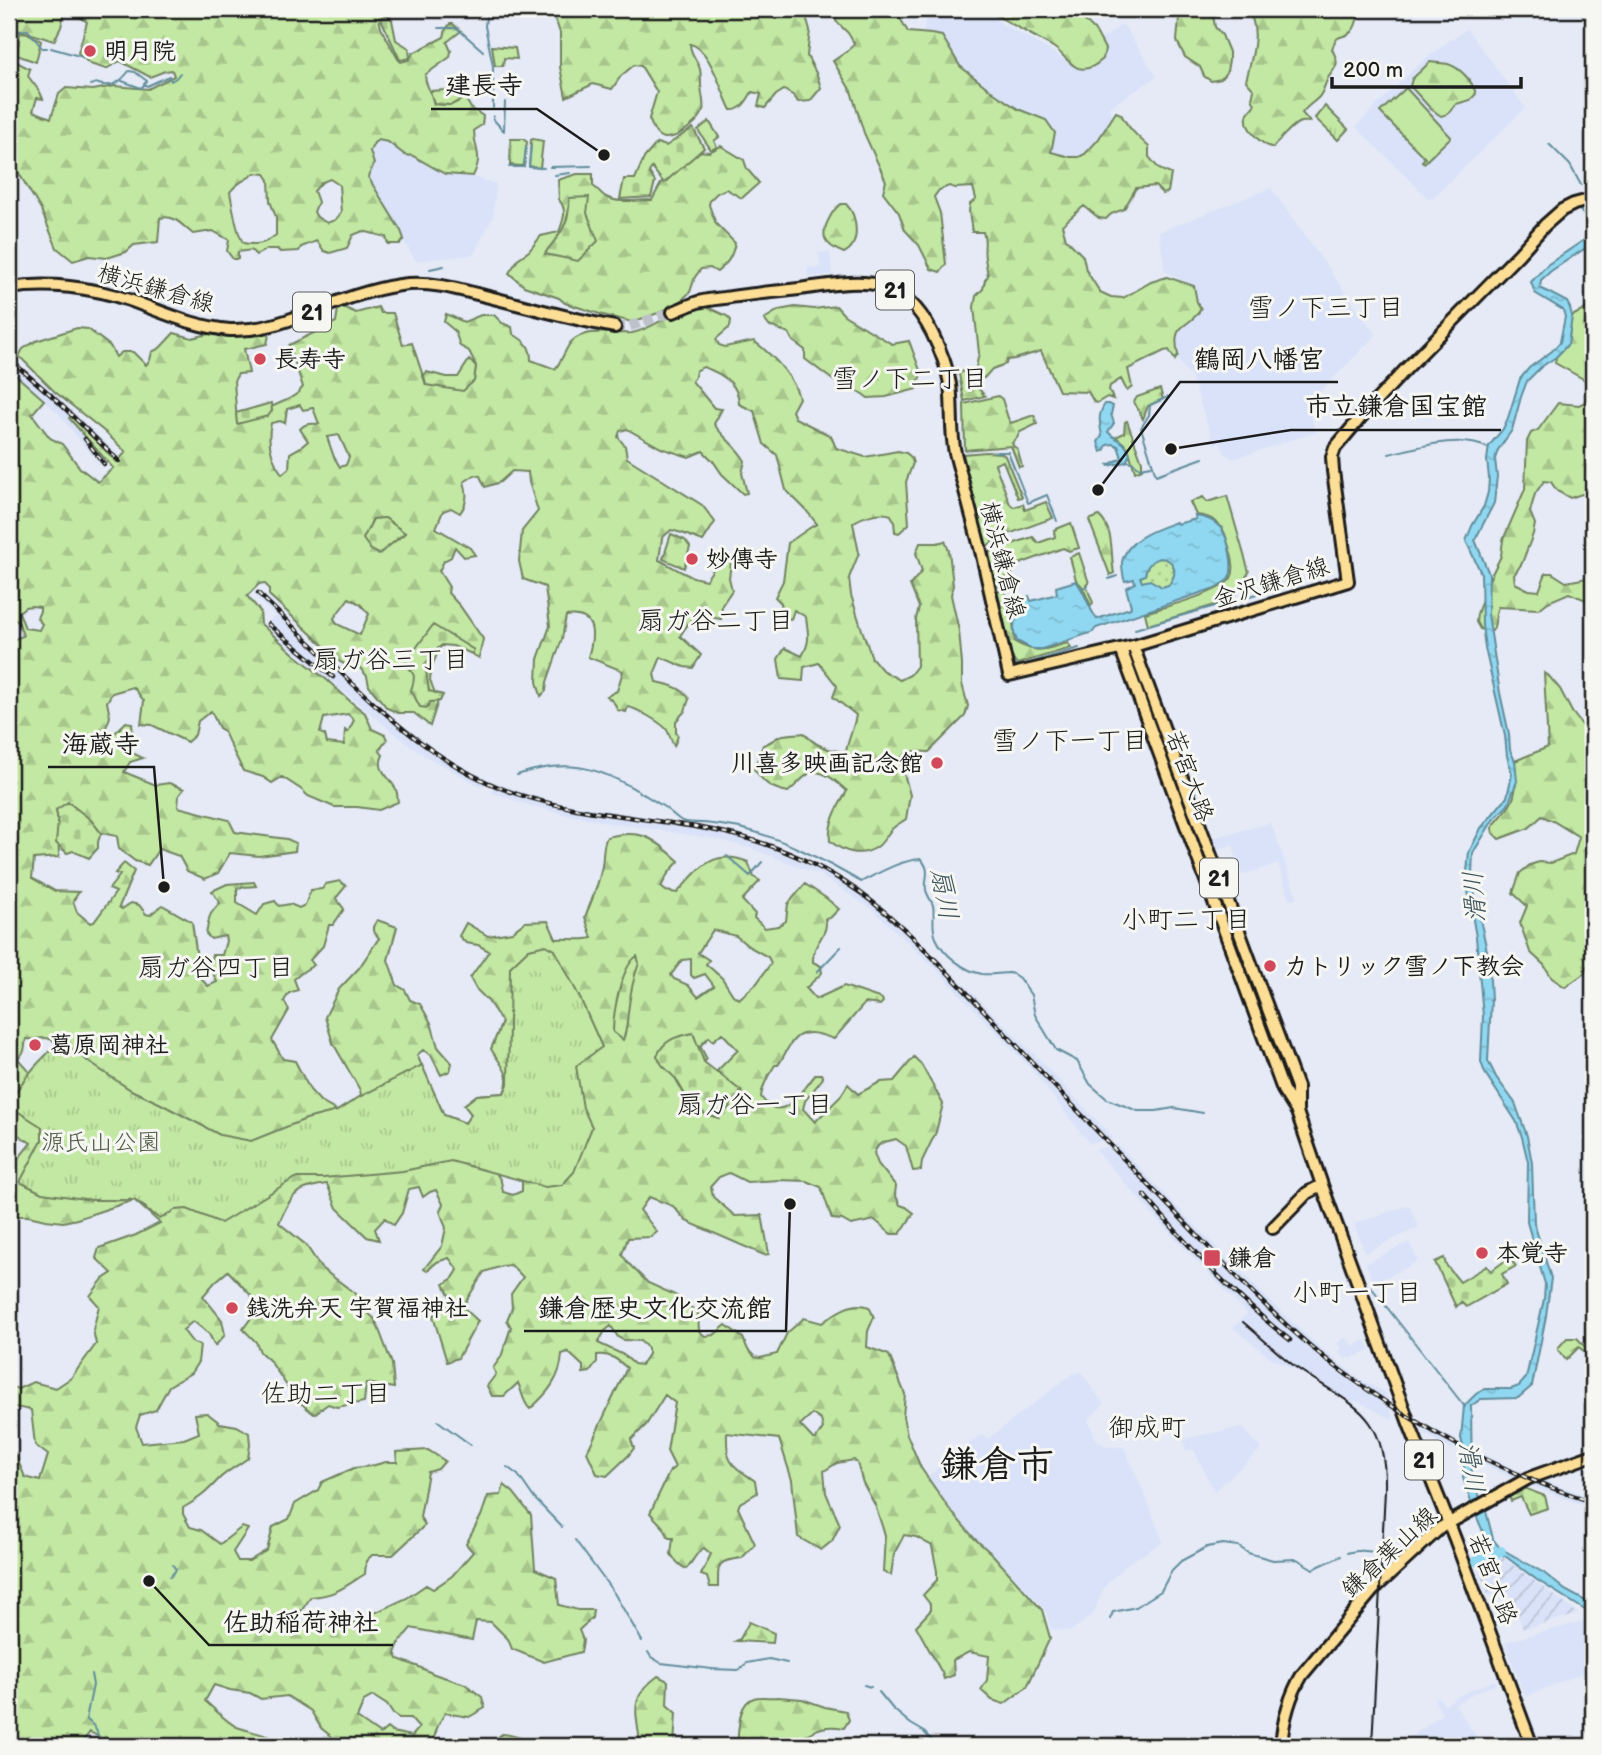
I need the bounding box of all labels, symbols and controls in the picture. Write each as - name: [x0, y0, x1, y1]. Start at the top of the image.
- place label: 明月院: [104, 37, 176, 66]
- marker: 明月院: [82, 43, 98, 59]
- scale bar: [1332, 46, 1522, 90]
- text: 200 m: [1343, 58, 1403, 83]
- callout: 建長寺: [431, 62, 537, 109]
- text: 建長寺: [445, 71, 523, 102]
- street label: 横浜鎌倉線: [94, 258, 218, 319]
- road number: 21: [876, 270, 914, 310]
- road number: 21: [293, 292, 331, 332]
- district label: 雪ノ下三丁目: [1248, 293, 1404, 324]
- callout: 鶴岡八幡宮: [1180, 335, 1338, 382]
- place label: 長寿寺: [274, 345, 346, 374]
- text: 鶴岡八幡宮: [1194, 345, 1324, 376]
- marker: 長寿寺: [252, 351, 268, 367]
- district label: 雪ノ下二丁目: [832, 364, 988, 395]
- callout: 市立鎌倉国宝館: [1291, 383, 1501, 430]
- text: 市立鎌倉国宝館: [1305, 392, 1487, 423]
- street label: 横浜鎌倉線: [974, 498, 1031, 622]
- place label: 妙傳寺: [706, 545, 778, 574]
- marker: 妙傳寺: [684, 551, 700, 567]
- street label: 金沢鎌倉線: [1210, 551, 1333, 614]
- district label: 扇ガ谷二丁目: [638, 606, 794, 637]
- district label: 扇ガ谷三丁目: [313, 645, 469, 676]
- callout: 海蔵寺: [48, 720, 154, 767]
- district label: 雪ノ下一丁目: [992, 726, 1148, 757]
- street label: 若宮大路: [1159, 726, 1220, 826]
- text: 海蔵寺: [62, 730, 140, 761]
- place label: 川喜多映画記念館: [731, 749, 923, 778]
- marker: 川喜多映画記念館: [929, 755, 945, 771]
- road number: 21: [1200, 858, 1238, 898]
- water label: 扇川: [924, 866, 963, 923]
- water label: 滑川: [1458, 870, 1493, 924]
- district label: 小町二丁目: [1121, 905, 1251, 936]
- place label: カトリック雪ノ下教会: [1284, 952, 1524, 981]
- district label: 扇ガ谷四丁目: [138, 953, 294, 984]
- marker: カトリック雪ノ下教会: [1262, 958, 1278, 974]
- place label: 葛原岡神社: [49, 1031, 169, 1060]
- marker: 葛原岡神社: [27, 1037, 43, 1053]
- district label: 扇ガ谷一丁目: [677, 1090, 833, 1121]
- park label: 源氏山公園: [41, 1128, 161, 1157]
- place label: 本覚寺: [1496, 1239, 1568, 1268]
- place label: 鎌倉: [1228, 1244, 1276, 1273]
- marker: 本覚寺: [1474, 1245, 1490, 1261]
- marker: 鎌倉: [1202, 1248, 1222, 1268]
- district label: 小町一丁目: [1292, 1278, 1422, 1309]
- callout: 鎌倉歴史文化交流館: [524, 1284, 786, 1331]
- place label: 銭洗弁天 宇賀福神社: [246, 1294, 468, 1323]
- text: 鎌倉歴史文化交流館: [538, 1294, 772, 1325]
- marker: 銭洗弁天 宇賀福神社: [224, 1300, 240, 1316]
- district label: 佐助二丁目: [261, 1379, 391, 1410]
- district label: 御成町: [1108, 1413, 1186, 1444]
- water label: 滑川: [1451, 1439, 1490, 1495]
- road number: 21: [1405, 1441, 1443, 1480]
- district label: 鎌倉市: [940, 1443, 1054, 1488]
- street label: 鎌倉葉山線: [1336, 1501, 1443, 1604]
- street label: 若宮大路: [1462, 1529, 1523, 1629]
- callout: 佐助稲荷神社: [209, 1598, 393, 1645]
- text: 佐助稲荷神社: [223, 1608, 379, 1639]

